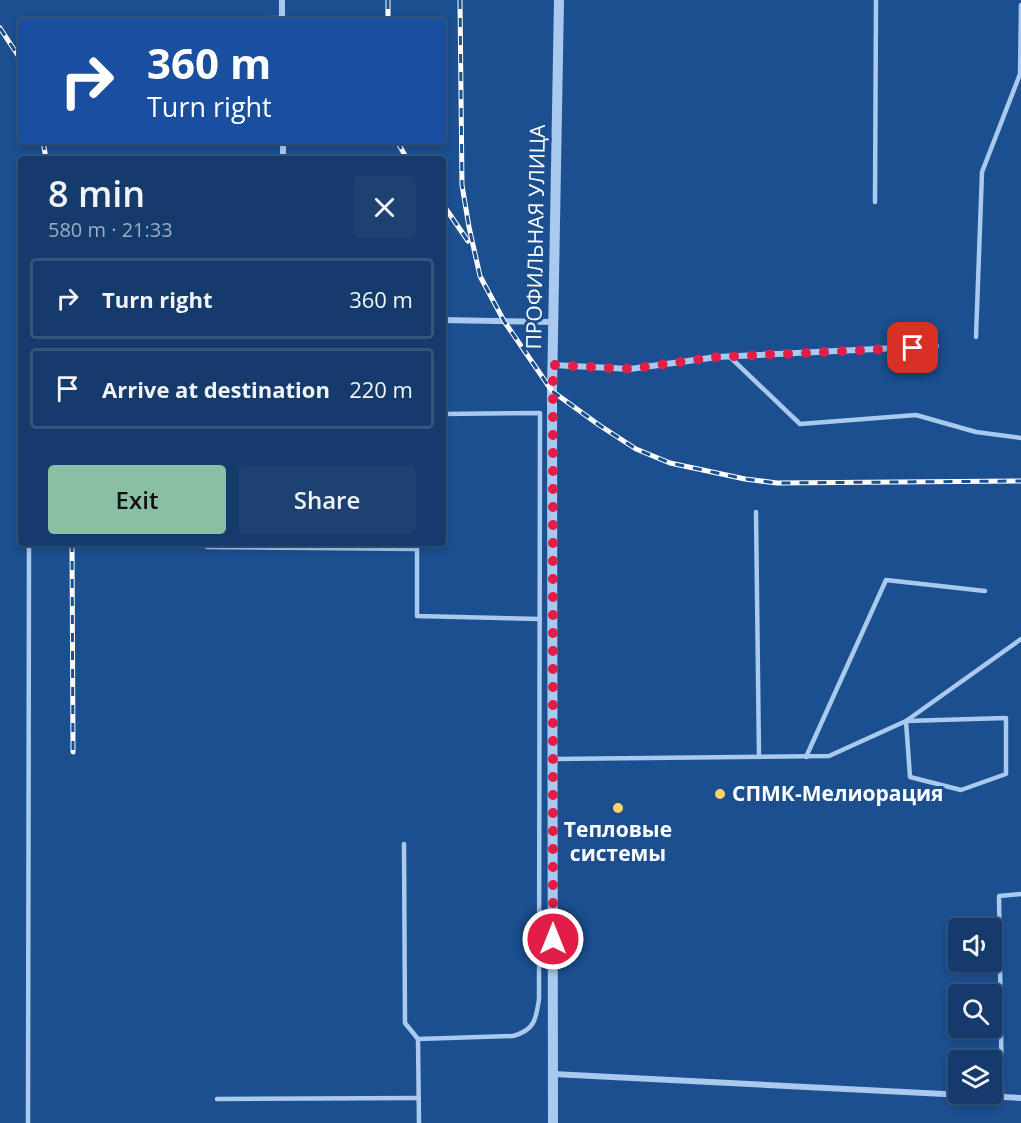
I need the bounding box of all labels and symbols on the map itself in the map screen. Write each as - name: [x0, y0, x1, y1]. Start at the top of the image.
- street label: ПРОФИЛЬНАЯ УЛИЦА: [519, 124, 551, 350]
- pin: [887, 322, 938, 373]
- place label: СПМК-Мелиорация: [732, 779, 944, 807]
- marker: СПМК-Мелиорация: [713, 787, 727, 801]
- marker: Тепловые системы: [611, 801, 625, 815]
- place label: Тепловые системы: [564, 815, 672, 867]
- position arrow: [521, 907, 585, 971]

